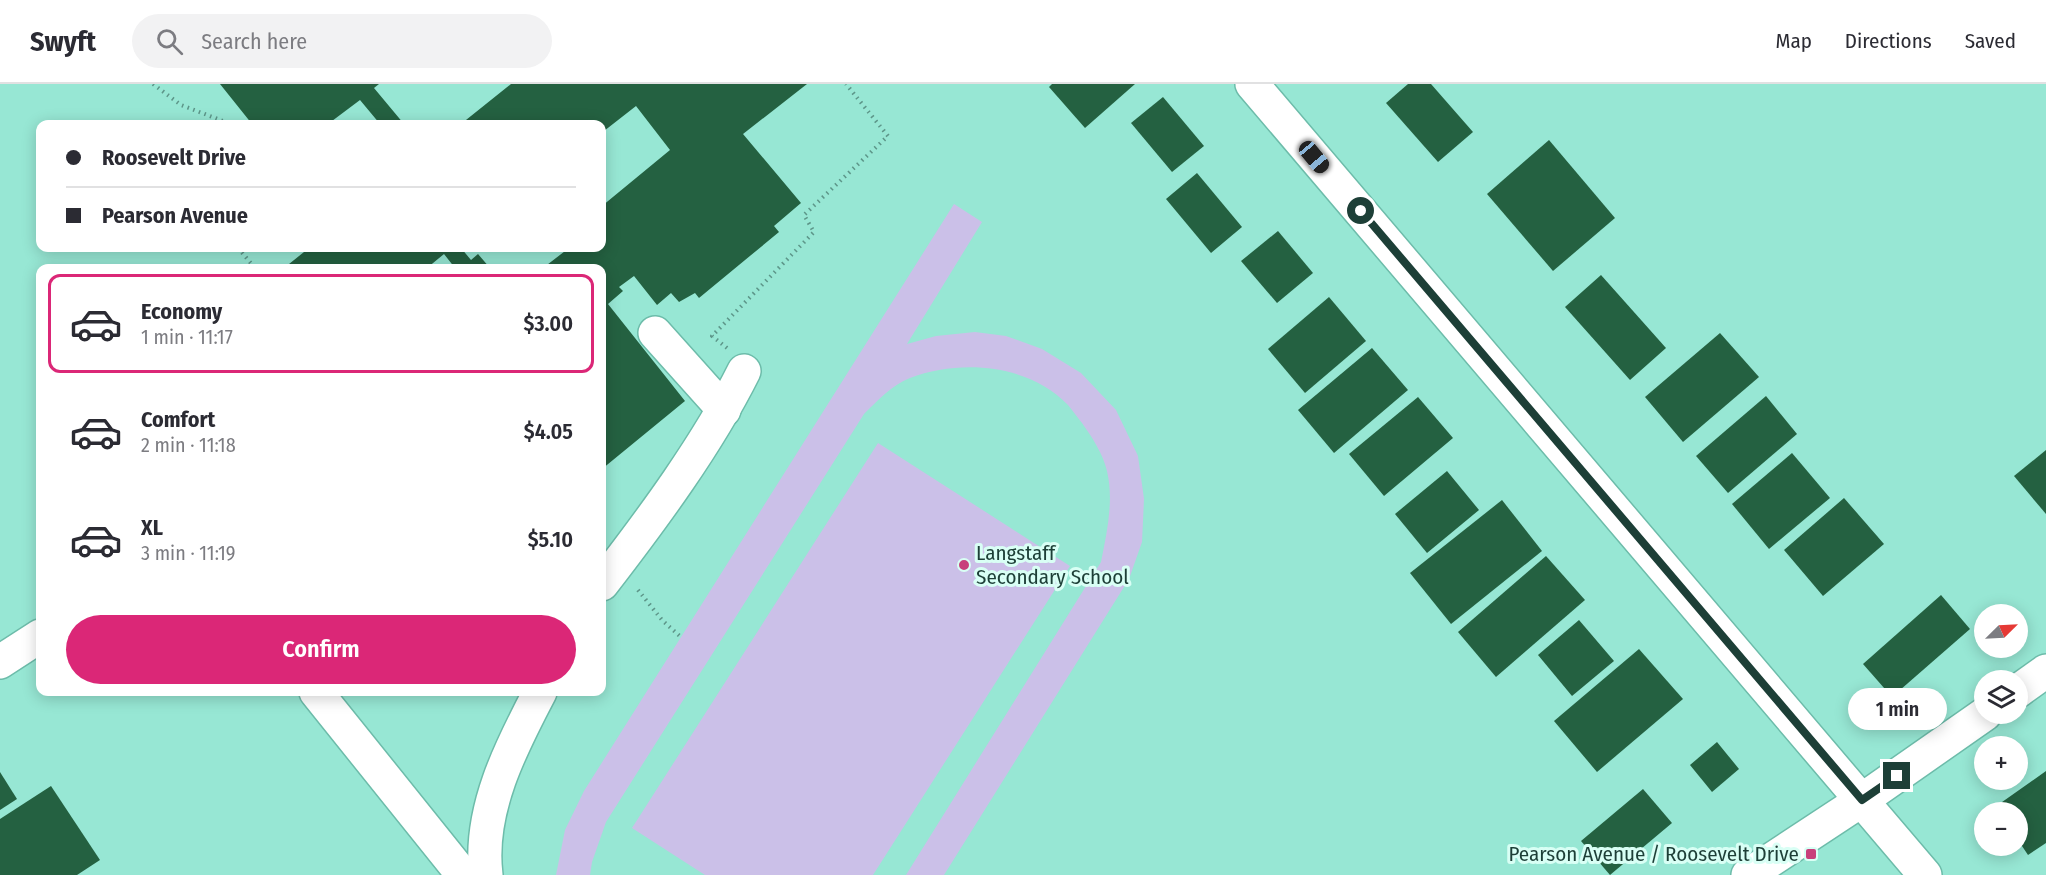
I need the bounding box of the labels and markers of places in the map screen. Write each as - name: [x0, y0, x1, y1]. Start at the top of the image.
- place label: Langstaff Secondary School: [976, 540, 1129, 590]
- marker: Langstaff Secondary School: [957, 558, 971, 572]
- place label: Pearson Avenue / Roosevelt Drive: [1508, 841, 1799, 867]
- marker: Pearson Avenue / Roosevelt Drive: [1804, 847, 1818, 861]

